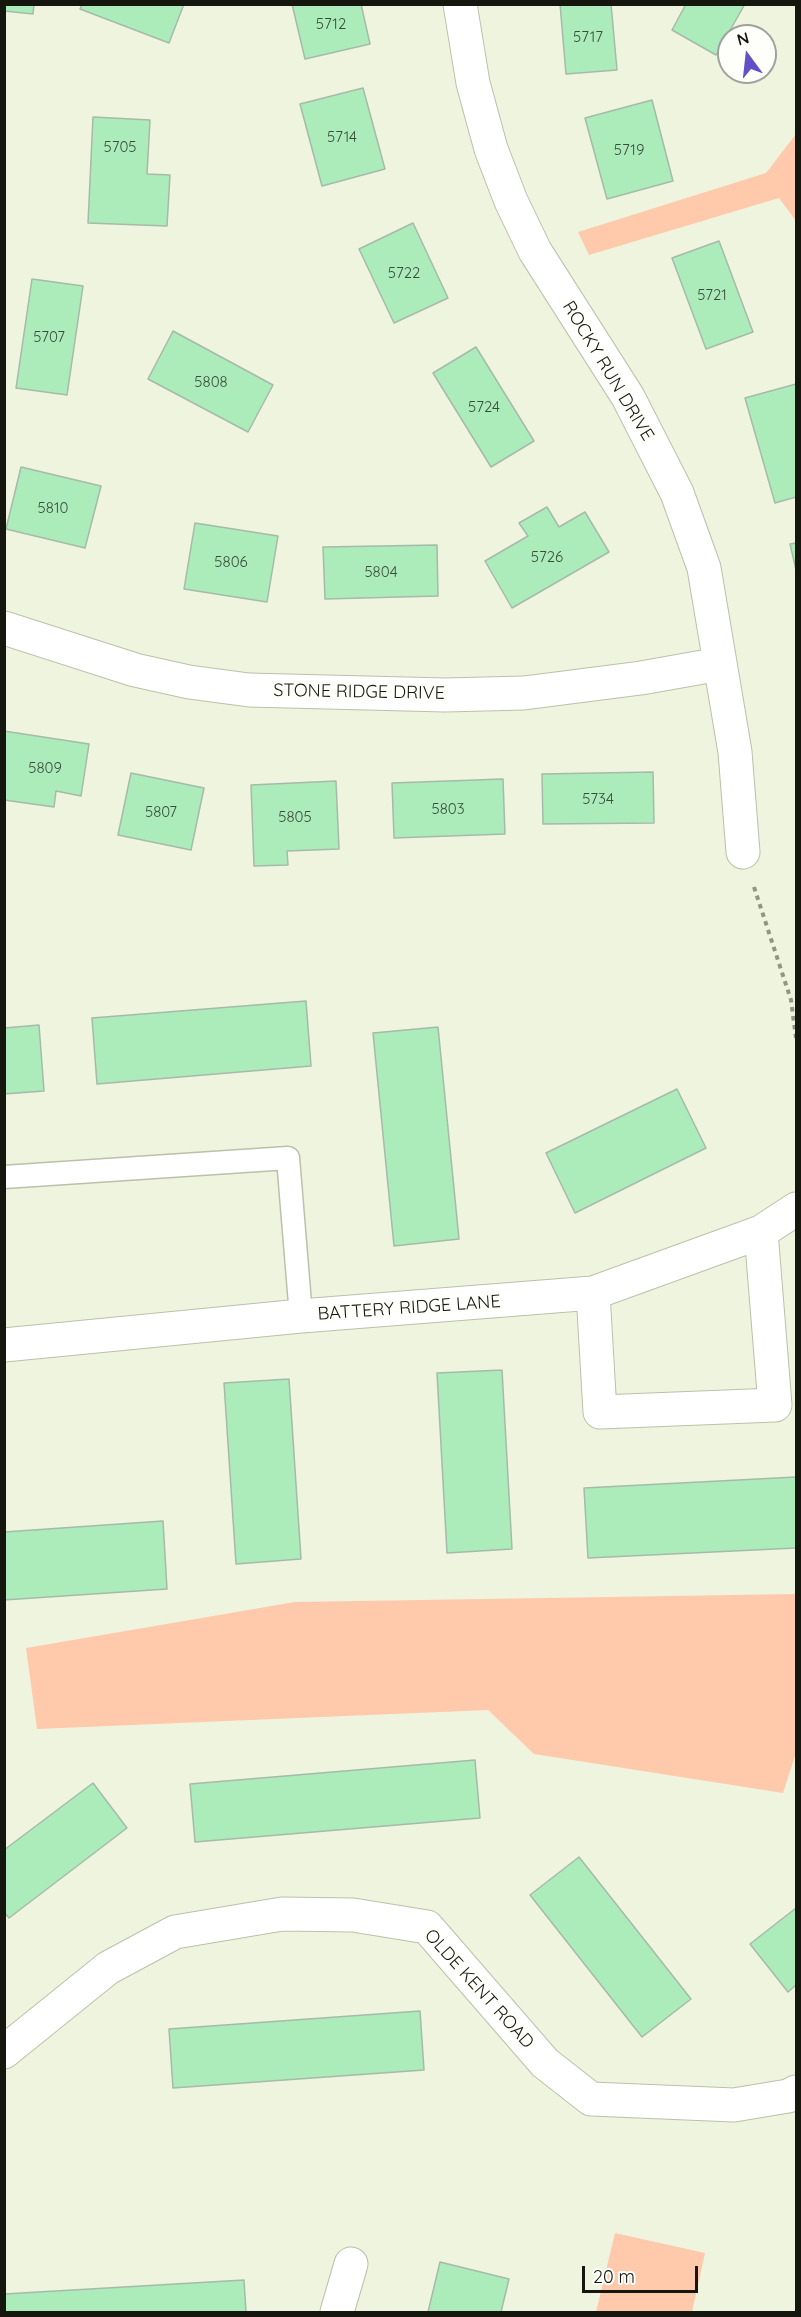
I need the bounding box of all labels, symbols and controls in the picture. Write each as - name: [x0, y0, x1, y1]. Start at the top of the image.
- house number: 5712: [316, 15, 346, 33]
- north arrow: [717, 24, 777, 84]
- text: N: [735, 27, 751, 50]
- house number: 5717: [573, 28, 603, 46]
- house number: 5714: [327, 128, 357, 146]
- house number: 5705: [104, 138, 136, 156]
- house number: 5719: [614, 141, 644, 159]
- house number: 5722: [388, 264, 420, 282]
- house number: 5721: [697, 286, 727, 304]
- street label: ROCKY RUN DRIVE: [558, 297, 658, 445]
- house number: 5707: [33, 328, 65, 346]
- house number: 5808: [194, 373, 228, 391]
- house number: 5724: [468, 398, 500, 416]
- house number: 5810: [38, 499, 68, 517]
- house number: 5726: [531, 548, 563, 566]
- house number: 5806: [214, 553, 248, 571]
- house number: 5804: [364, 563, 398, 581]
- street label: STONE RIDGE DRIVE: [273, 680, 445, 704]
- house number: 5809: [28, 759, 62, 777]
- house number: 5734: [582, 790, 614, 808]
- house number: 5803: [431, 800, 465, 818]
- house number: 5807: [145, 803, 177, 821]
- house number: 5805: [278, 808, 312, 826]
- street label: BATTERY RIDGE LANE: [317, 1291, 501, 1325]
- street label: OLDE KENT ROAD: [420, 1925, 538, 2053]
- scale bar: [585, 2254, 700, 2292]
- text: 20 m: [593, 2265, 635, 2288]

